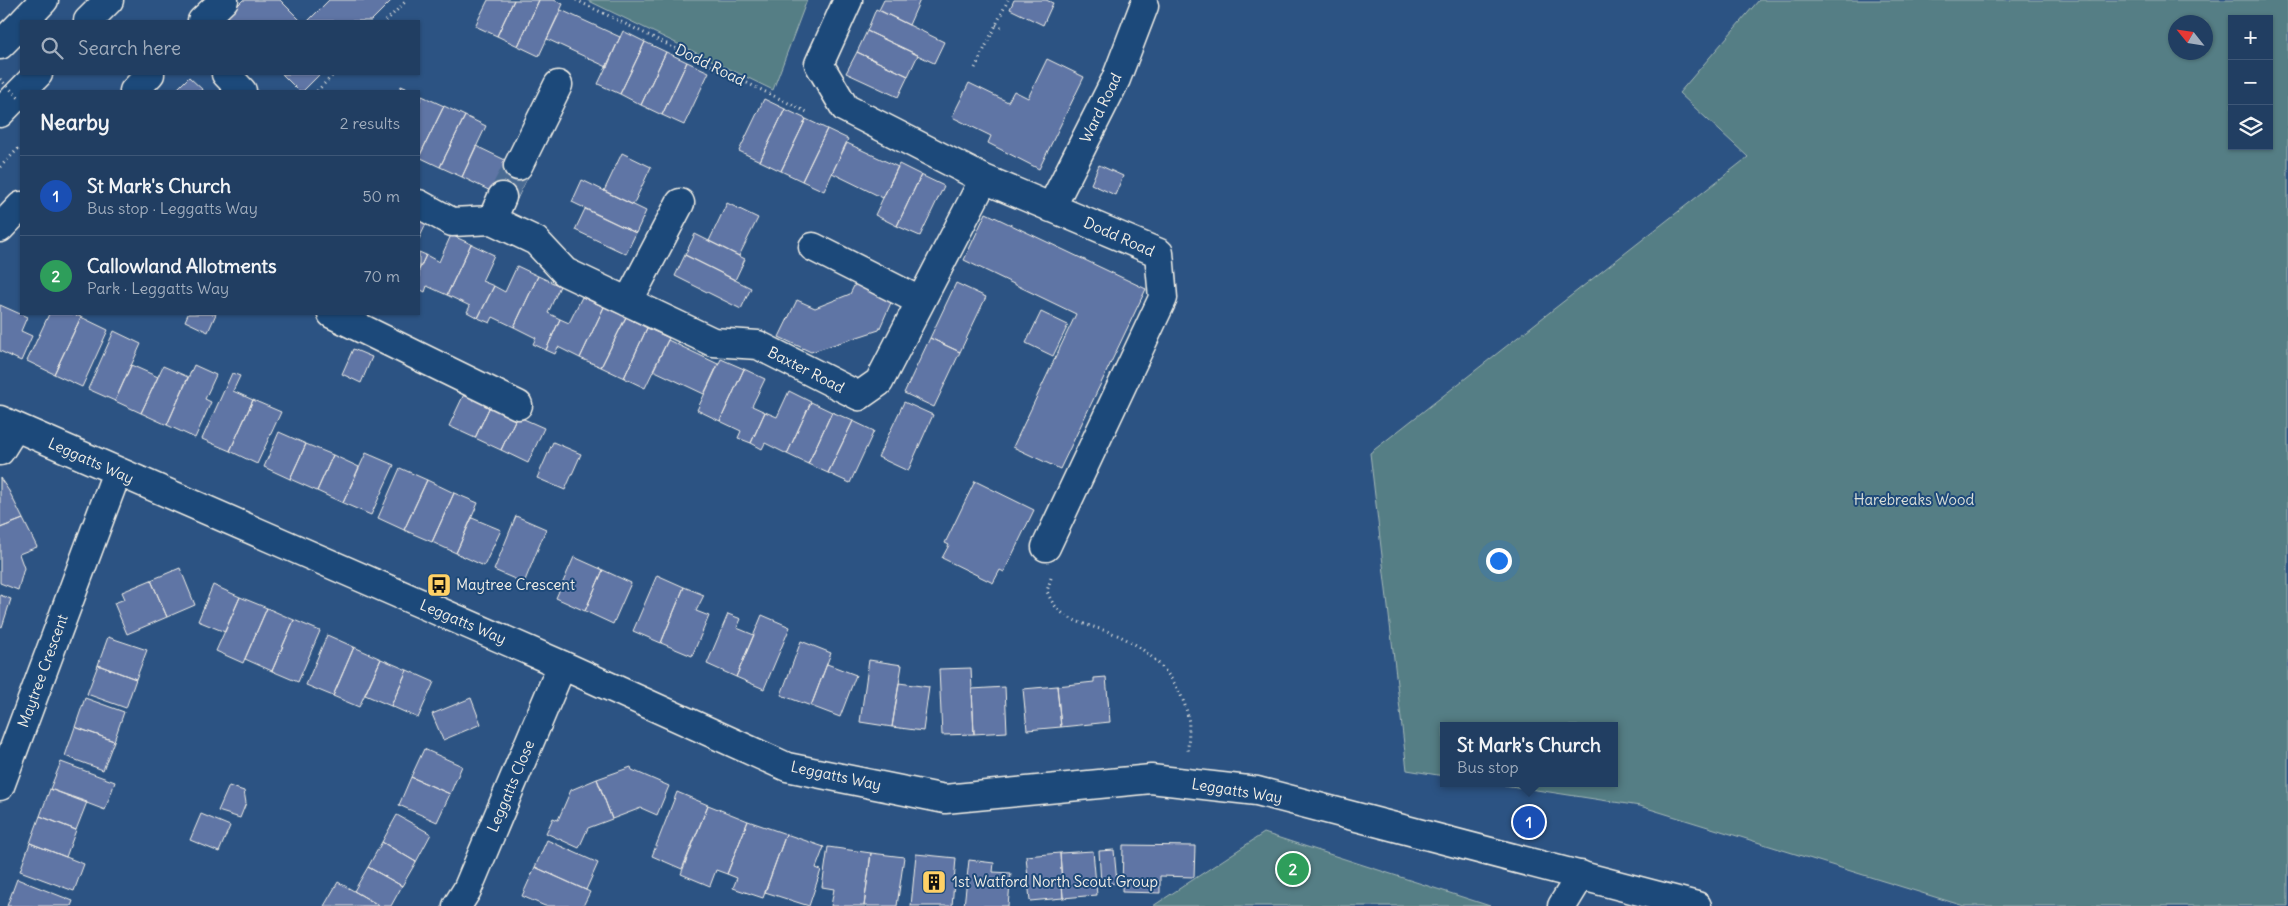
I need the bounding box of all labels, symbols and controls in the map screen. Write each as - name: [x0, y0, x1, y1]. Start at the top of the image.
- north arrow: [2168, 15, 2213, 60]
- map controls: [2228, 15, 2273, 150]
- button: +: [2228, 15, 2273, 60]
- search box: [20, 20, 420, 75]
- icon: search: [38, 34, 66, 62]
- text: Search here: [78, 36, 181, 60]
- street label: Dodd Road: [672, 39, 748, 90]
- button: −: [2228, 60, 2273, 105]
- street label: Ward Road: [1076, 70, 1126, 146]
- button: layers: [2228, 105, 2273, 150]
- text: Nearby: [40, 109, 110, 136]
- text: 2 results: [340, 113, 400, 133]
- text: St Mark's Church: [87, 174, 231, 198]
- text: 1: [53, 186, 59, 206]
- text: 50 m: [362, 186, 400, 206]
- text: Bus stop · Leggatts Way: [87, 198, 258, 218]
- street label: Dodd Road: [1081, 213, 1158, 261]
- text: Callowland Allotments: [87, 254, 277, 278]
- text: 2: [52, 266, 60, 286]
- text: 70 m: [364, 266, 400, 286]
- text: Park · Leggatts Way: [87, 278, 229, 298]
- street label: Baxter Road: [765, 342, 848, 397]
- street label: Leggatts Way: [45, 433, 137, 488]
- park label: Harebreaks Wood: [1854, 490, 1974, 509]
- your location: [1486, 548, 1512, 574]
- bus stop icon: Maytree Crescent: [426, 572, 452, 598]
- place label: Maytree Crescent: [456, 575, 575, 594]
- street label: Leggatts Way: [417, 595, 509, 648]
- street label: Maytree Crescent: [13, 612, 72, 730]
- popup: [1440, 722, 1618, 787]
- text: St Mark's Church: [1457, 733, 1601, 757]
- street label: Leggatts Close: [483, 737, 538, 835]
- street label: Leggatts Way: [789, 757, 883, 794]
- text: Bus stop: [1457, 757, 1519, 777]
- street label: Leggatts Way: [1190, 774, 1284, 807]
- pin: 1: [1513, 803, 1545, 841]
- pin: 2: [1277, 850, 1309, 888]
- building icon: 1st Watford North Scout Group: [921, 869, 947, 895]
- place label: 1st Watford North Scout Group: [952, 872, 1158, 891]

